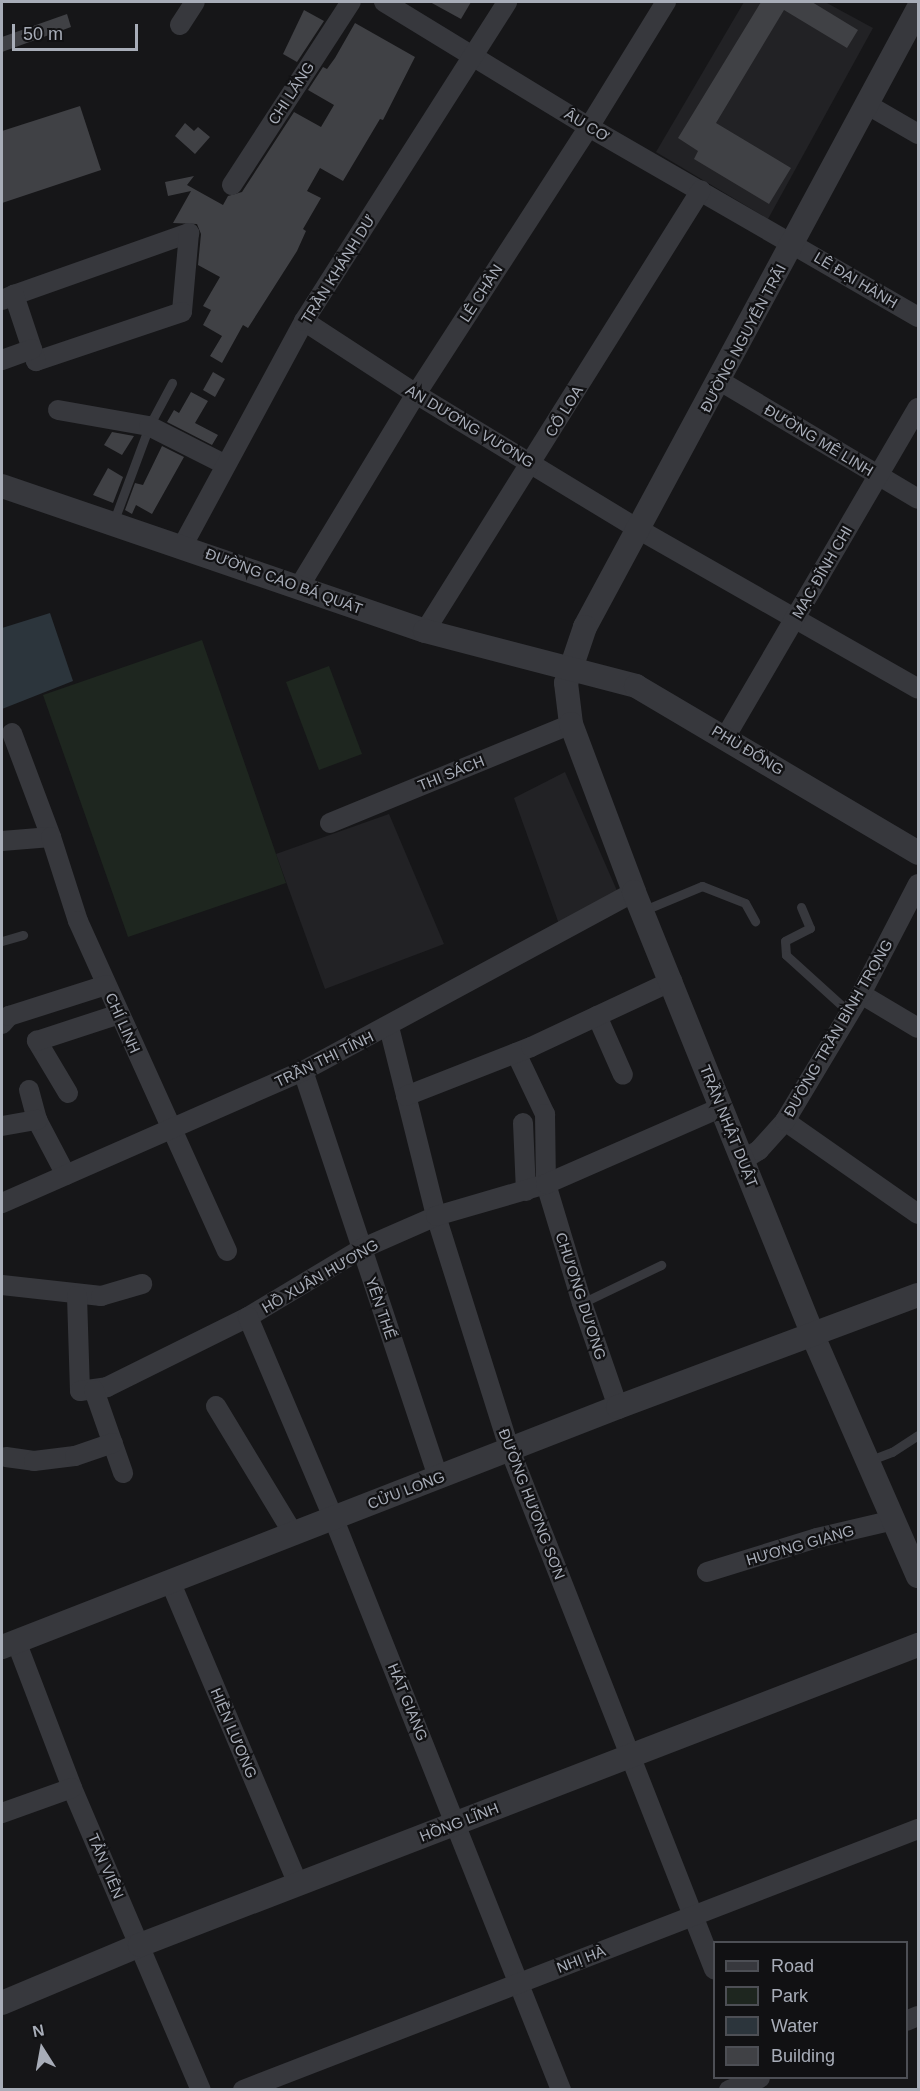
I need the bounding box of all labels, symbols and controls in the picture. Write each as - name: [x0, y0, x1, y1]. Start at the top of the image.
- scale bar: [15, 12, 141, 50]
- text: 50 m: [23, 24, 63, 44]
- street label: CHI LĂNG: [264, 58, 318, 128]
- street label: ÂU CƠ: [561, 105, 613, 145]
- street label: TRẦN KHÁNH DƯ: [297, 211, 379, 327]
- street label: LÊ ĐẠI HÀNH: [811, 248, 901, 312]
- street label: LÊ CHÂN: [456, 261, 506, 325]
- street label: ĐƯỜNG NGUYỄN TRÃI: [696, 261, 790, 415]
- street label: AN DƯƠNG VƯƠNG: [403, 381, 537, 471]
- street label: CỔ LOA: [541, 382, 587, 440]
- street label: ĐƯỜNG MÊ LINH: [761, 400, 877, 480]
- street label: MẠC ĐĨNH CHI: [788, 522, 856, 622]
- street label: ĐƯỜNG CAO BÁ QUÁT: [203, 544, 365, 618]
- street label: PHÙ ĐỔNG: [709, 721, 787, 779]
- street label: THI SÁCH: [415, 752, 487, 794]
- street label: ĐƯỜNG TRẦN BÌNH TRỌNG: [780, 936, 896, 1120]
- street label: CHÍ LINH: [102, 990, 144, 1056]
- street label: TRẦN THỊ TÍNH: [271, 1027, 377, 1091]
- street label: TRẦN NHẬT DUẬT: [696, 1062, 762, 1190]
- street label: CHƯƠNG DƯƠNG: [552, 1230, 610, 1362]
- street label: HỒ XUÂN HƯƠNG: [259, 1235, 381, 1317]
- street label: YÊN THẾ: [362, 1274, 400, 1342]
- street label: ĐƯỜNG HƯƠNG SƠN: [495, 1426, 569, 1582]
- street label: CỬU LONG: [365, 1467, 447, 1513]
- street label: HƯƠNG GIANG: [744, 1521, 856, 1569]
- street label: HÁT GIANG: [384, 1660, 432, 1744]
- street label: HIỀN LƯƠNG: [207, 1685, 261, 1781]
- street label: HỒNG LĨNH: [417, 1799, 501, 1845]
- street label: TẢN VIÊN: [84, 1831, 128, 1901]
- street label: NHỊ HÀ: [554, 1941, 608, 1977]
- legend: [713, 1941, 908, 2079]
- text: Road: [771, 1956, 814, 1976]
- text: Park: [771, 1986, 808, 2006]
- text: Water: [771, 2016, 818, 2036]
- north arrow: [12, 2019, 72, 2079]
- text: N: [31, 2021, 46, 2040]
- text: Building: [771, 2046, 835, 2066]

